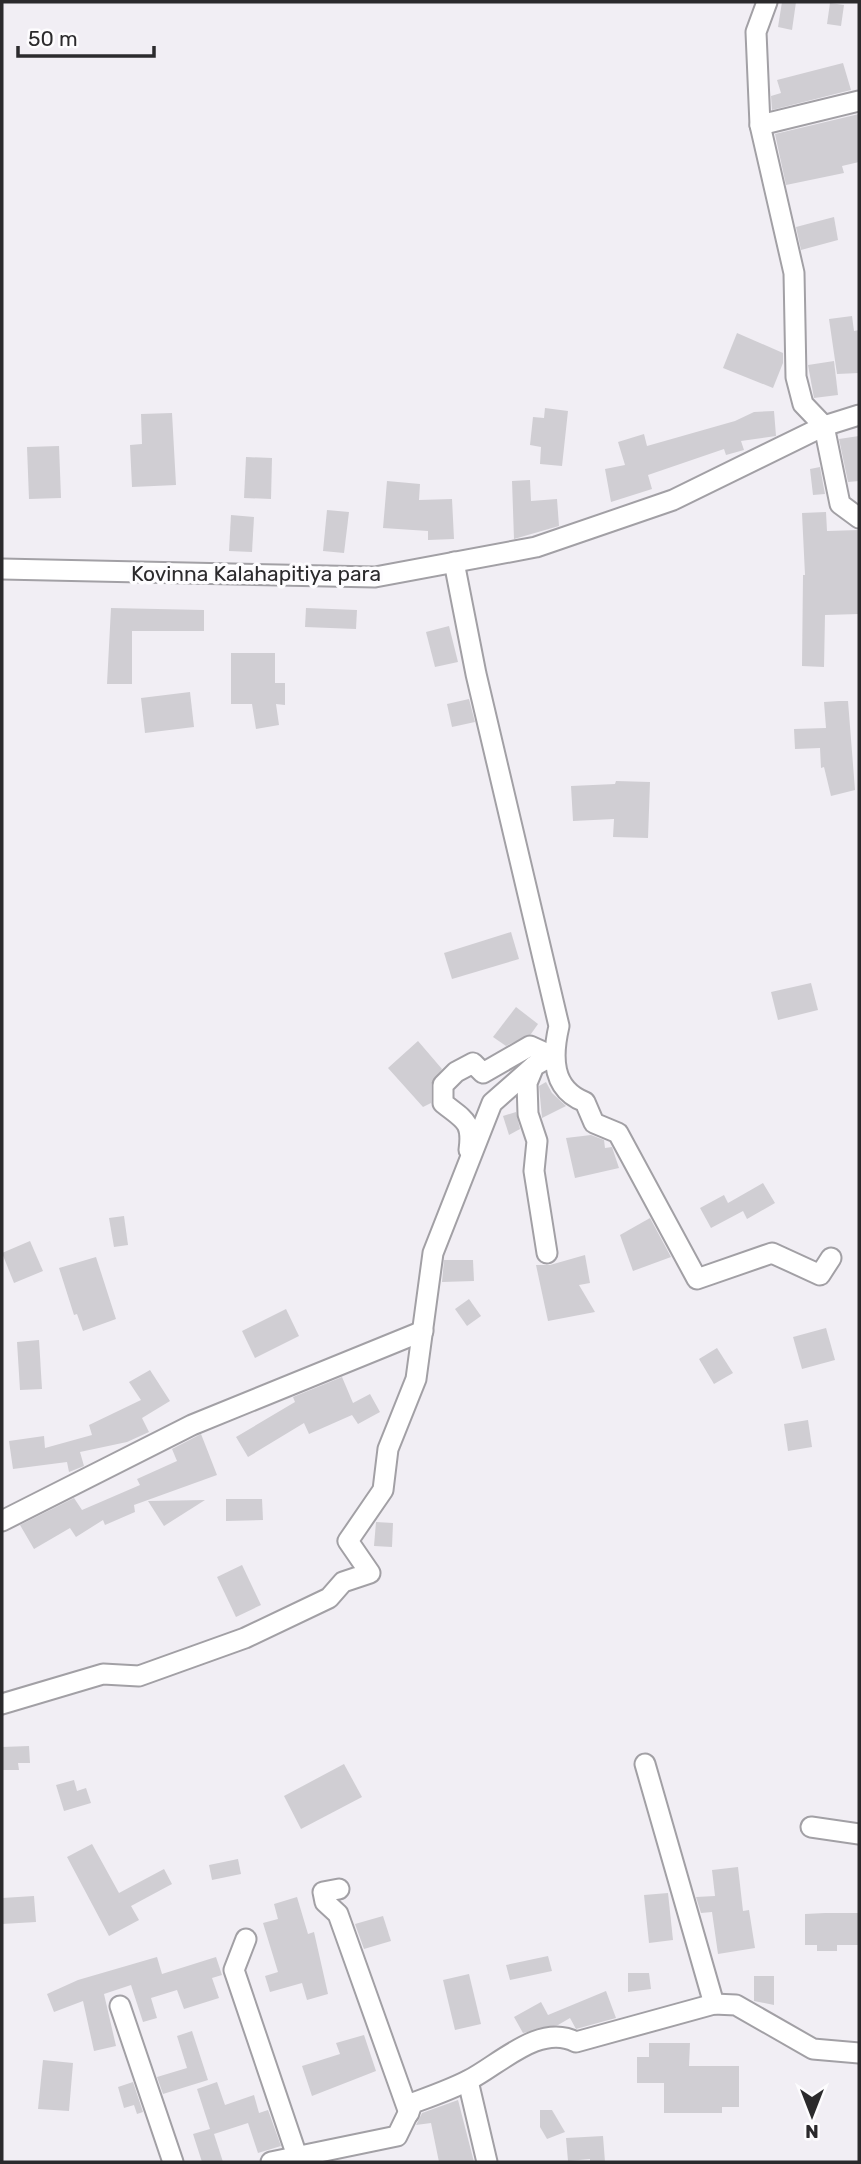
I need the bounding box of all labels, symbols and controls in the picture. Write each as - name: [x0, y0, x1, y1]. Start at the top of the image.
- scale bar: [18, 14, 154, 58]
- text: 50 m: [28, 26, 78, 51]
- street label: Kovinna Kalahapitiya para: [131, 561, 381, 586]
- north arrow: [777, 2080, 847, 2150]
- text: N: [805, 2120, 819, 2143]

